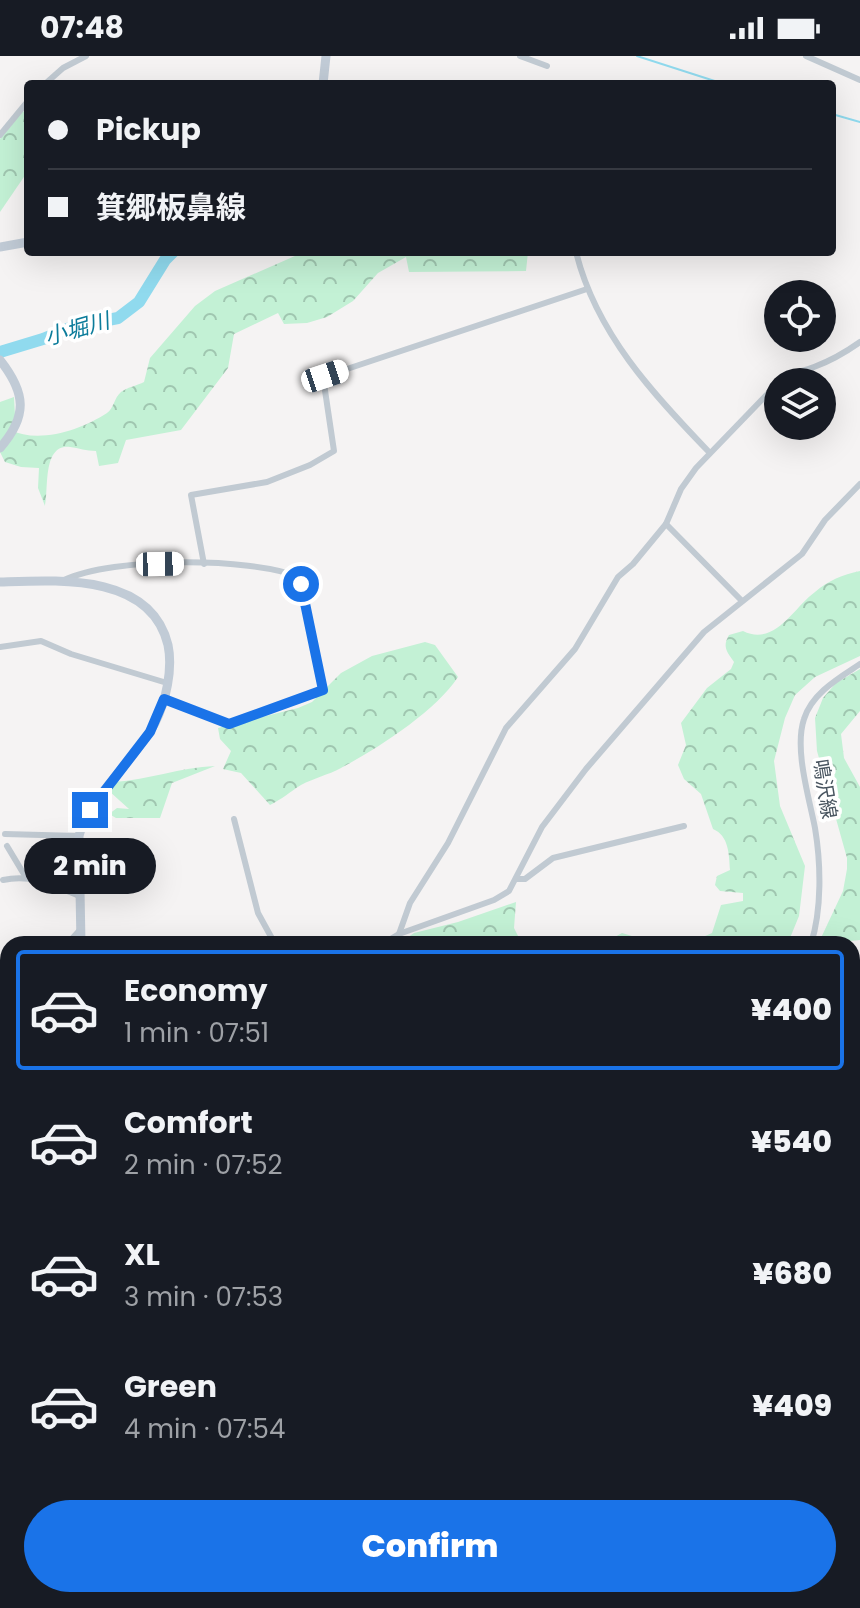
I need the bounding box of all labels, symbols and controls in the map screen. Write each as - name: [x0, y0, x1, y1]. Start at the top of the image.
- text: 07:48: [40, 6, 124, 49]
- text: Pickup: [96, 108, 201, 151]
- text: 箕郷板鼻線: [96, 186, 246, 229]
- map controls: [764, 280, 836, 440]
- button: locate: [764, 280, 836, 352]
- water label: 小堀川: [41, 304, 115, 353]
- car: [298, 357, 352, 395]
- button: layers: [764, 368, 836, 440]
- car: [136, 552, 184, 576]
- route start: [283, 566, 319, 602]
- street label: 鳴沢線: [806, 757, 844, 821]
- route end: [72, 792, 108, 828]
- callout: 2 min: [24, 838, 156, 894]
- text: 2 min: [53, 848, 127, 884]
- text: Economy: [124, 969, 268, 1012]
- icon: car: [28, 974, 100, 1046]
- text: ¥400: [751, 988, 832, 1031]
- text: 1 min · 07:51: [124, 1015, 269, 1051]
- text: Comfort: [124, 1101, 253, 1144]
- icon: car: [28, 1106, 100, 1178]
- text: ¥540: [751, 1120, 832, 1163]
- text: 2 min · 07:52: [124, 1147, 282, 1183]
- text: XL: [124, 1233, 160, 1276]
- icon: car: [28, 1238, 100, 1310]
- text: ¥680: [753, 1252, 832, 1295]
- text: 3 min · 07:53: [124, 1279, 283, 1315]
- text: Green: [124, 1365, 217, 1408]
- icon: car: [28, 1370, 100, 1442]
- text: ¥409: [752, 1384, 832, 1427]
- text: 4 min · 07:54: [124, 1411, 285, 1447]
- button: Confirm: [24, 1500, 836, 1592]

